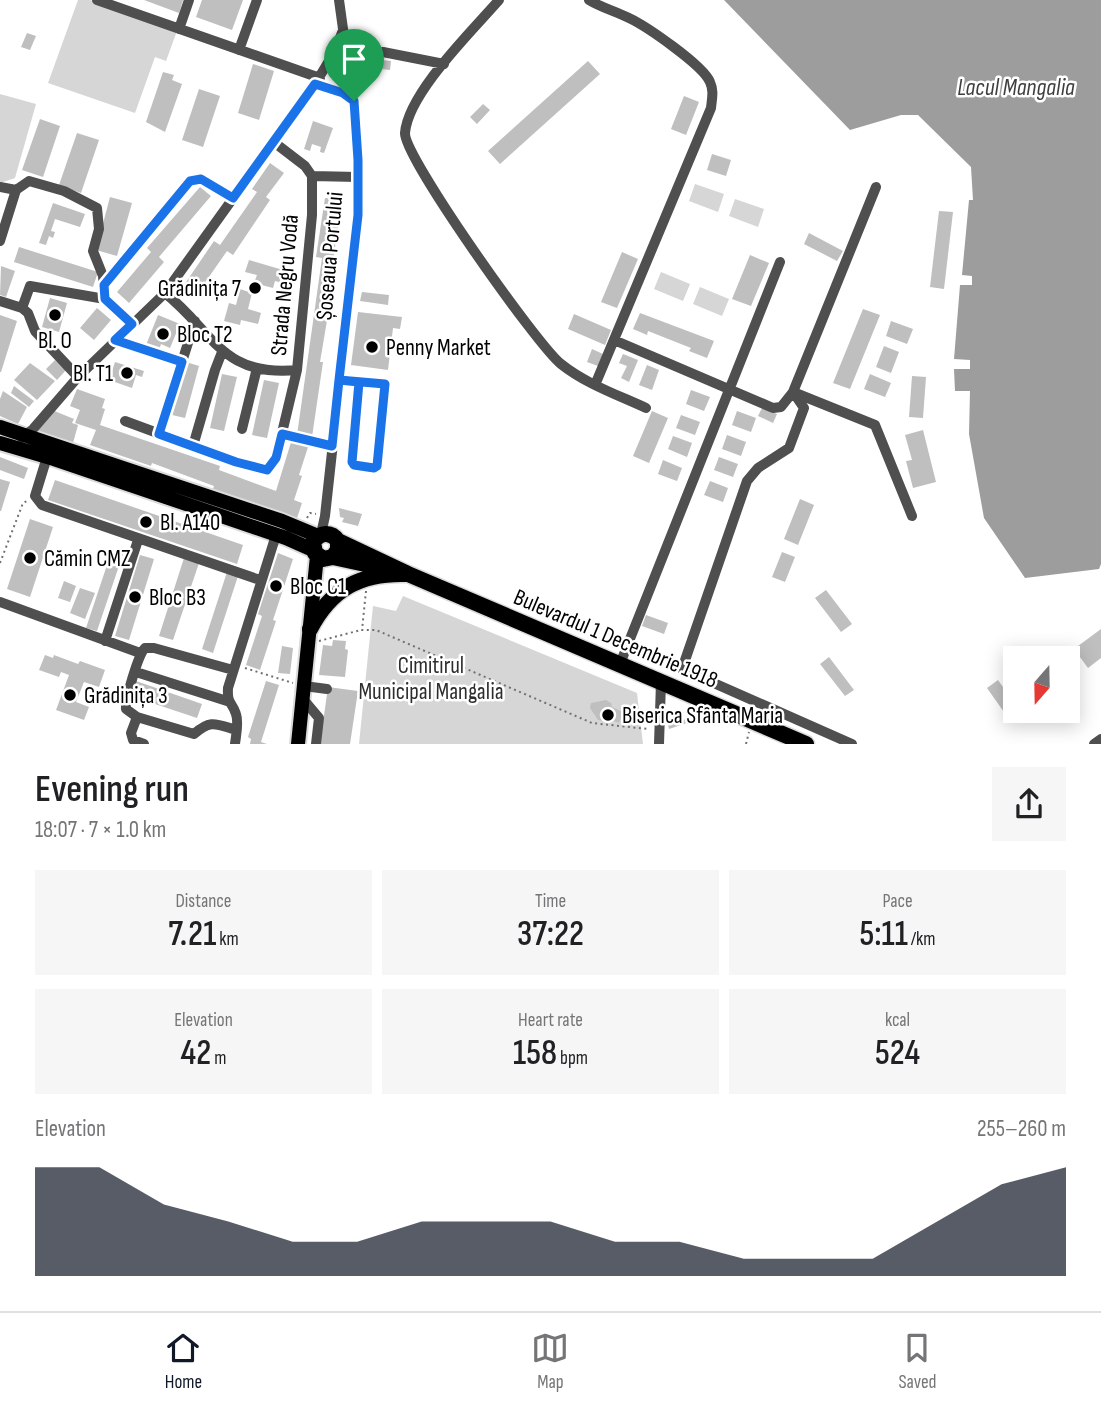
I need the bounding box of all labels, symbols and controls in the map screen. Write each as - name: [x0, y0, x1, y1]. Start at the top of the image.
- pin: [324, 29, 384, 101]
- icon: arrive: [335, 40, 373, 78]
- water label: Lacul Mangalia: [957, 73, 1075, 102]
- street label: Șoseaua Portului: [310, 191, 350, 321]
- street label: Strada Negru Vodă: [265, 213, 305, 357]
- place label: Grădinița 7: [158, 275, 241, 303]
- marker: Grădinița 7: [247, 280, 263, 296]
- marker: Bl. O: [47, 307, 63, 323]
- place label: Bloc T2: [177, 321, 233, 349]
- marker: Bloc T2: [155, 326, 171, 342]
- place label: Bl. O: [38, 327, 72, 355]
- place label: Penny Market: [386, 334, 491, 362]
- marker: Penny Market: [364, 339, 380, 355]
- place label: Bl. T1: [73, 360, 113, 388]
- marker: Bl. T1: [119, 365, 135, 381]
- place label: Bl. A140: [160, 509, 220, 537]
- marker: Bl. A140: [138, 514, 154, 530]
- place label: Cămin CMZ: [44, 545, 131, 573]
- marker: Cămin CMZ: [22, 550, 38, 566]
- place label: Bloc C1: [290, 573, 346, 601]
- marker: Bloc C1: [268, 578, 284, 594]
- street label: Bulevardul 1 Decembrie 1918: [509, 583, 722, 695]
- place label: Bloc B3: [149, 584, 206, 612]
- marker: Bloc B3: [127, 589, 143, 605]
- north arrow: [1003, 646, 1080, 723]
- map controls: [1003, 646, 1080, 723]
- park label: Cimitirul Municipal Mangalia: [358, 652, 504, 706]
- place label: Grădinița 3: [84, 682, 168, 710]
- marker: Grădinița 3: [62, 687, 78, 703]
- place label: Biserica Sfânta Maria: [622, 702, 783, 730]
- marker: Biserica Sfânta Maria: [600, 707, 616, 723]
- text: Evening run: [35, 767, 189, 812]
- button: share: [992, 767, 1066, 841]
- text: 18:07 · 7 × 1.0 km: [35, 816, 166, 844]
- text: Distance: [175, 890, 232, 913]
- text: Time: [535, 890, 566, 913]
- text: Pace: [882, 890, 913, 913]
- text: 7.21: [168, 913, 216, 956]
- text: 37:22: [517, 913, 584, 956]
- text: 5:11: [859, 913, 908, 956]
- text: km: [216, 928, 239, 951]
- text: /km: [908, 928, 936, 951]
- text: Elevation: [174, 1009, 233, 1032]
- text: Heart rate: [518, 1009, 583, 1032]
- text: kcal: [885, 1009, 910, 1032]
- text: 42: [181, 1032, 211, 1075]
- text: 158: [513, 1032, 557, 1075]
- text: 524: [875, 1032, 920, 1075]
- text: m: [211, 1047, 226, 1070]
- text: bpm: [557, 1047, 588, 1070]
- text: Elevation: [35, 1115, 106, 1143]
- text: 255–260 m: [977, 1115, 1066, 1143]
- tab: Home: [164, 1329, 202, 1394]
- tab: Map: [531, 1329, 569, 1394]
- tab: Saved: [898, 1329, 937, 1394]

